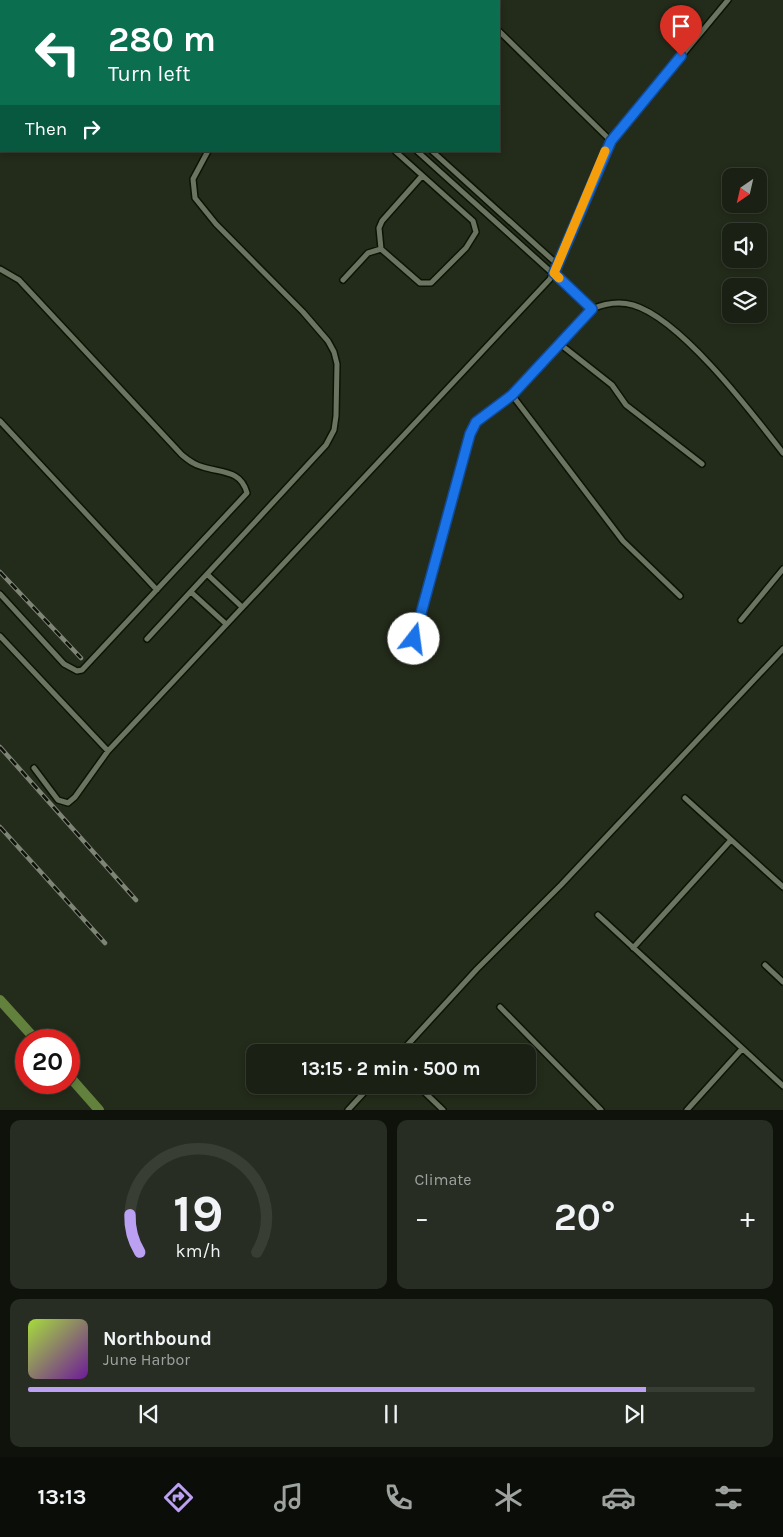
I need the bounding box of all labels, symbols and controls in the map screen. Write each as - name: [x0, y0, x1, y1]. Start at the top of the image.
- pin: [660, 5, 702, 56]
- icon: arrive: [667, 12, 695, 40]
- text: 280 m: [108, 19, 216, 60]
- icon: left: [25, 20, 90, 85]
- text: Turn left: [108, 61, 191, 87]
- icon: right: [77, 115, 105, 143]
- text: Then: [25, 118, 67, 140]
- north arrow: [722, 168, 768, 212]
- map controls: [722, 168, 767, 323]
- button: sound: [722, 223, 767, 268]
- button: layers: [722, 278, 767, 323]
- position arrow: [387, 612, 439, 664]
- speed limit sign: 20: [15, 1029, 80, 1094]
- text: 13:15 · 2 min · 500 m: [301, 1058, 481, 1080]
- text: Climate: [415, 1170, 472, 1189]
- text: 19: [173, 1183, 223, 1244]
- text: 20°: [554, 1195, 616, 1240]
- text: −: [415, 1201, 429, 1234]
- text: +: [740, 1201, 755, 1234]
- text: km/h: [176, 1241, 221, 1262]
- text: Northbound: [103, 1328, 212, 1350]
- text: June Harbor: [103, 1350, 190, 1369]
- icon: previous: [135, 1400, 163, 1428]
- icon: pause: [377, 1400, 405, 1428]
- icon: next: [620, 1400, 648, 1428]
- icon: directions: [161, 1480, 196, 1515]
- icon: music: [271, 1480, 306, 1515]
- icon: phone: [381, 1480, 416, 1515]
- icon: climate: [491, 1480, 526, 1515]
- icon: car: [601, 1480, 636, 1515]
- icon: filters: [711, 1480, 746, 1515]
- text: 13:13: [37, 1484, 86, 1510]

